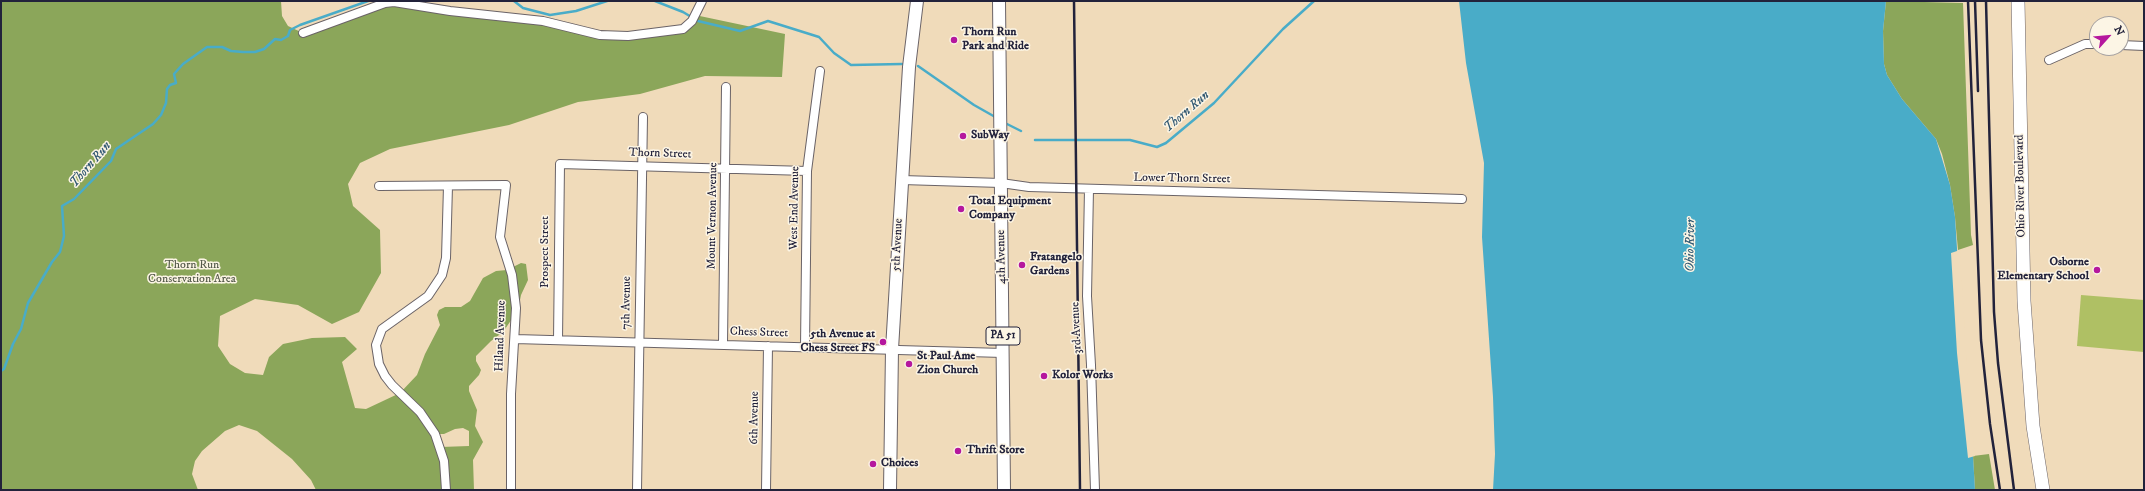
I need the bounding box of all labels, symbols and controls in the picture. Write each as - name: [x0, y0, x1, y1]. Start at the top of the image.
- north arrow: [2089, 16, 2129, 56]
- text: N: [2111, 24, 2127, 38]
- place label: Thorn Run Park and Ride: [962, 26, 1029, 54]
- marker: Thorn Run Park and Ride: [949, 35, 959, 45]
- water label: Thorn Run: [1161, 88, 1213, 136]
- place label: SubWay: [971, 129, 1009, 143]
- marker: SubWay: [958, 131, 968, 141]
- street label: Ohio River Boulevard: [2013, 134, 2029, 238]
- water label: Thorn Run: [67, 139, 115, 191]
- street label: Thorn Street: [628, 146, 692, 162]
- street label: Mount Vernon Avenue: [705, 162, 721, 270]
- street label: West End Avenue: [787, 166, 803, 250]
- street label: Lower Thorn Street: [1133, 171, 1231, 187]
- place label: Total Equipment Company: [969, 195, 1051, 223]
- marker: Total Equipment Company: [956, 204, 966, 214]
- street label: Prospect Street: [539, 216, 553, 288]
- street label: 5th Avenue: [889, 218, 907, 272]
- water label: Ohio River: [1683, 218, 1699, 272]
- street label: 4th Avenue: [994, 230, 1010, 284]
- place label: Fratangelo Gardens: [1030, 251, 1082, 279]
- place label: Osborne Elementary School: [1997, 256, 2089, 284]
- park label: Thorn Run Conservation Area: [148, 259, 236, 287]
- marker: Fratangelo Gardens: [1017, 260, 1027, 270]
- marker: Osborne Elementary School: [2092, 265, 2102, 275]
- street label: 7th Avenue: [619, 276, 635, 330]
- street label: Hiland Avenue: [493, 300, 509, 372]
- street label: 3rd Avenue: [1068, 302, 1086, 354]
- street label: Chess Street: [730, 325, 788, 341]
- road number: PA 51: [986, 327, 1020, 345]
- place label: 5th Avenue at Chess Street FS: [801, 328, 875, 356]
- marker: 5th Avenue at Chess Street FS: [878, 337, 888, 347]
- place label: St Paul Ame Zion Church: [917, 350, 978, 378]
- marker: St Paul Ame Zion Church: [904, 359, 914, 369]
- place label: Kolor Works: [1052, 369, 1113, 383]
- marker: Kolor Works: [1039, 371, 1049, 381]
- street label: 6th Avenue: [747, 391, 763, 445]
- place label: Thrift Store: [966, 444, 1025, 458]
- marker: Thrift Store: [953, 446, 963, 456]
- place label: Choices: [881, 457, 918, 471]
- marker: Choices: [868, 459, 878, 469]

